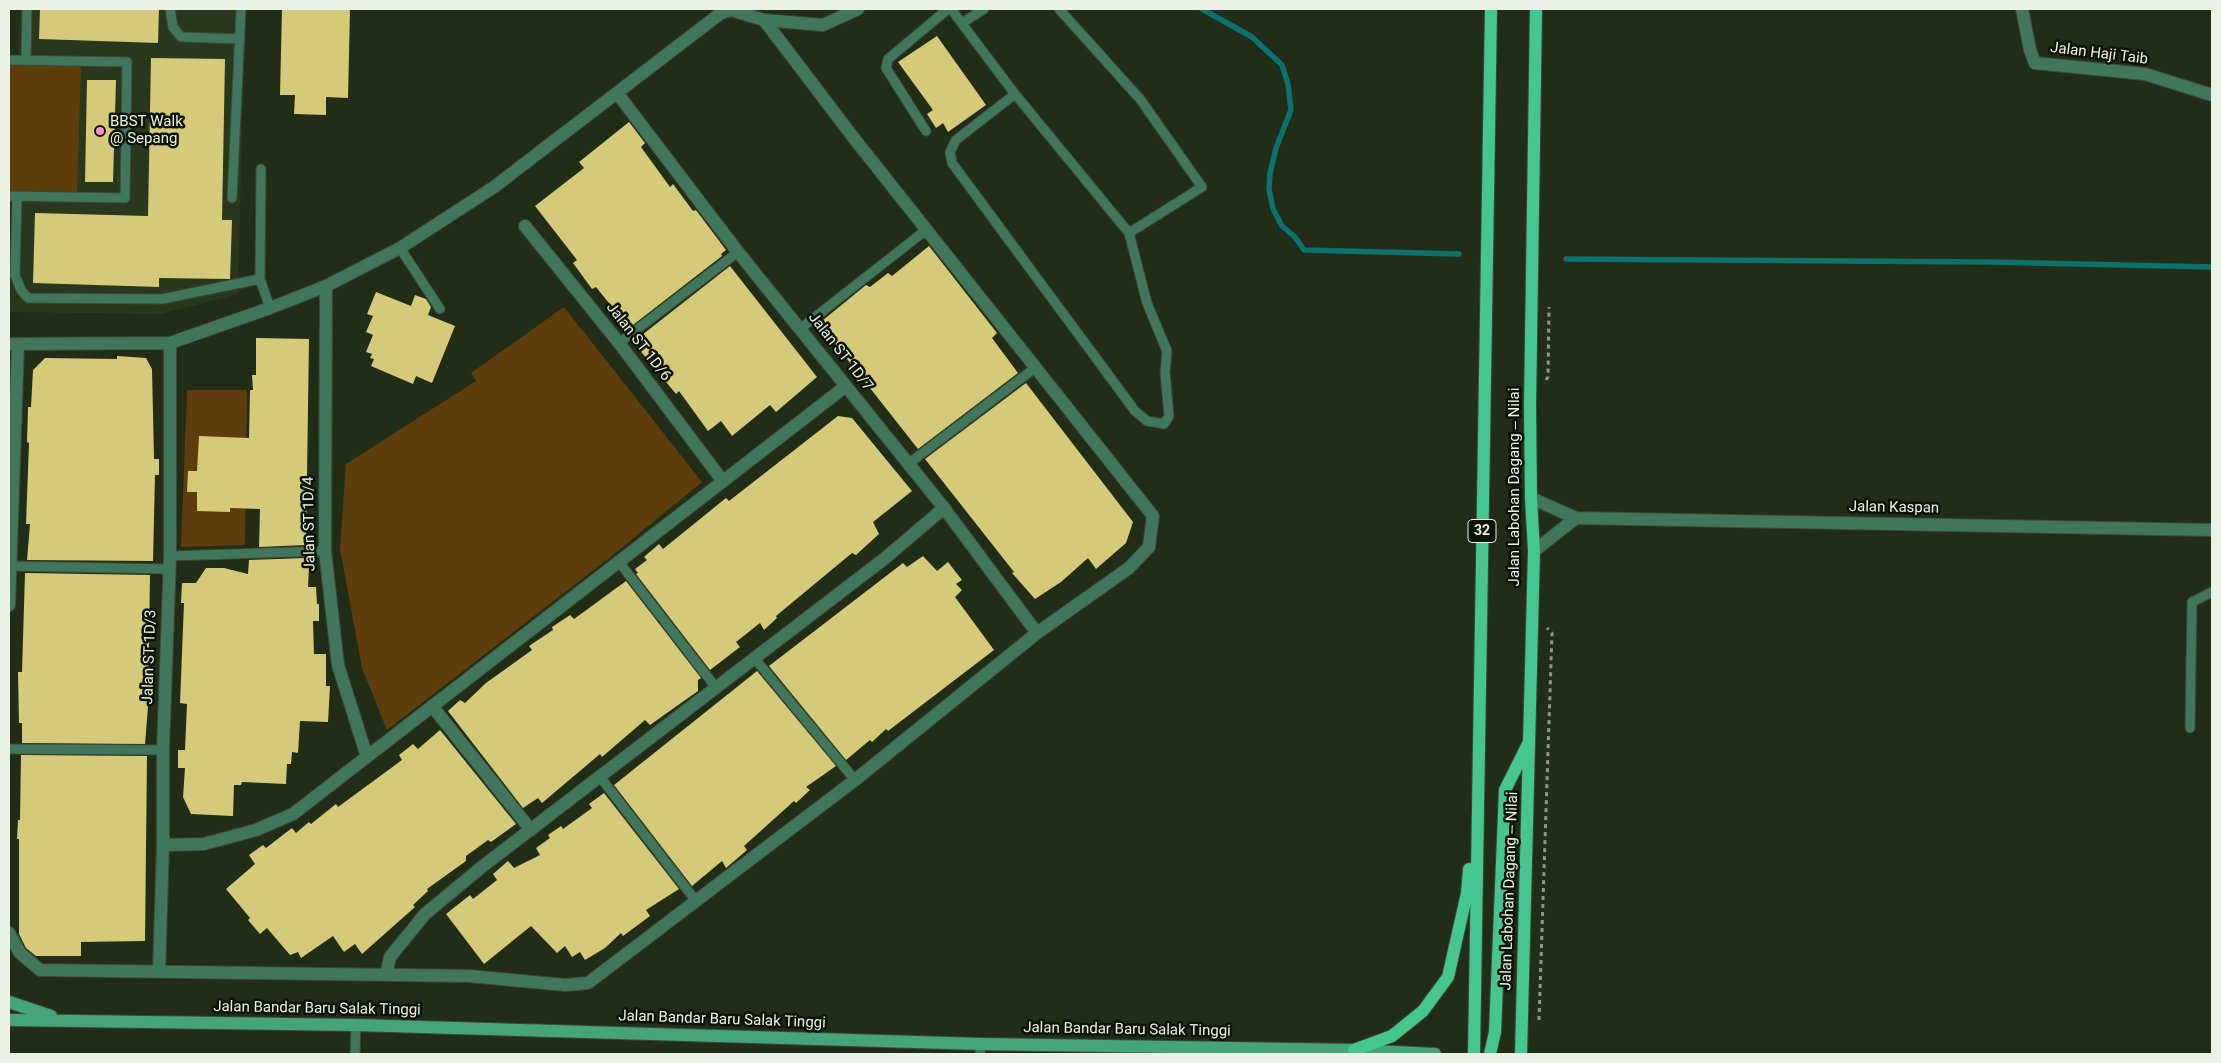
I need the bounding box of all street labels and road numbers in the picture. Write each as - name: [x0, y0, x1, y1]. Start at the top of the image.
- street label: Jalan Haji Taib: [2049, 39, 2149, 69]
- street label: Jalan ST 1D/6: [602, 299, 674, 385]
- street label: Jalan ST 1D/7: [804, 309, 876, 395]
- street label: Jalan Labohan Dagang ‒ Nilai: [1506, 388, 1524, 586]
- street label: Jalan ST 1D/4: [300, 476, 320, 572]
- street label: Jalan Kaspan: [1849, 498, 1939, 518]
- road number: 32: [1468, 520, 1496, 542]
- street label: Jalan ST 1D/3: [139, 609, 161, 705]
- street label: Jalan Labohan Dagang ‒ Nilai: [1498, 791, 1522, 991]
- street label: Jalan Bandar Baru Salak Tinggi: [213, 998, 421, 1020]
- street label: Jalan Bandar Baru Salak Tinggi: [618, 1007, 826, 1033]
- street label: Jalan Bandar Baru Salak Tinggi: [1023, 1019, 1231, 1041]

